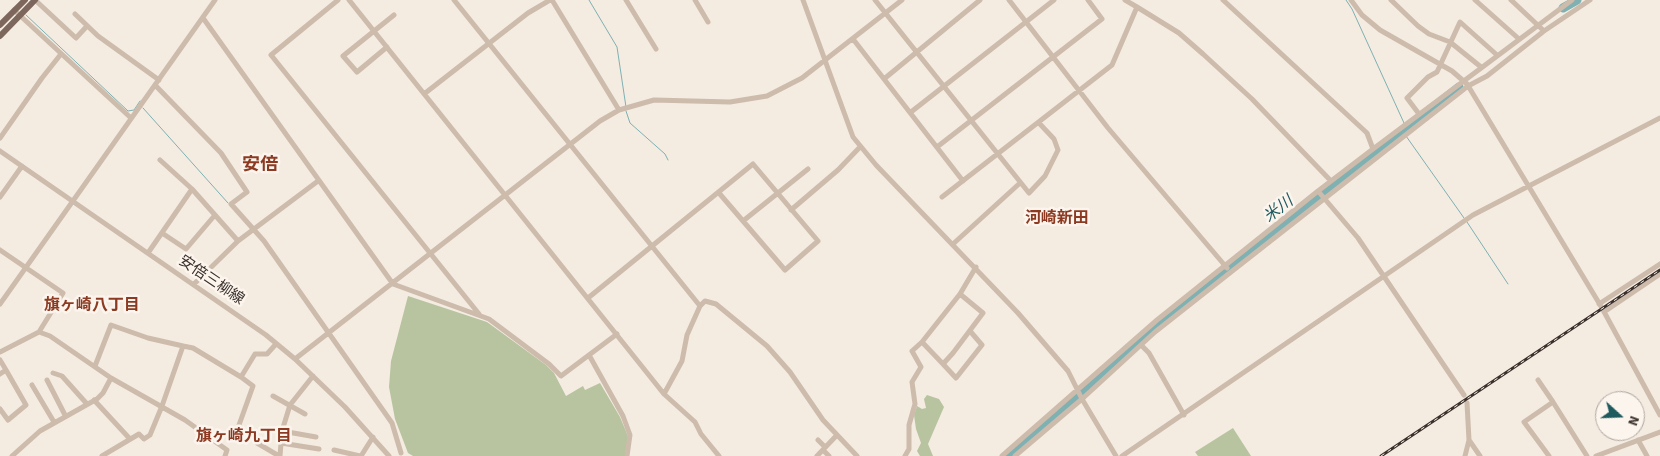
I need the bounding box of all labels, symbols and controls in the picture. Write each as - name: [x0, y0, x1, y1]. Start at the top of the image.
- district label: 安倍: [242, 155, 278, 177]
- water label: 米川: [1260, 193, 1298, 227]
- district label: 河崎新田: [1025, 209, 1089, 229]
- street label: 安倍三柳線: [175, 253, 247, 309]
- district label: 旗ヶ崎八丁目: [44, 296, 140, 316]
- north arrow: [1595, 391, 1645, 441]
- text: N: [1622, 413, 1644, 429]
- district label: 旗ヶ崎九丁目: [196, 427, 292, 447]

